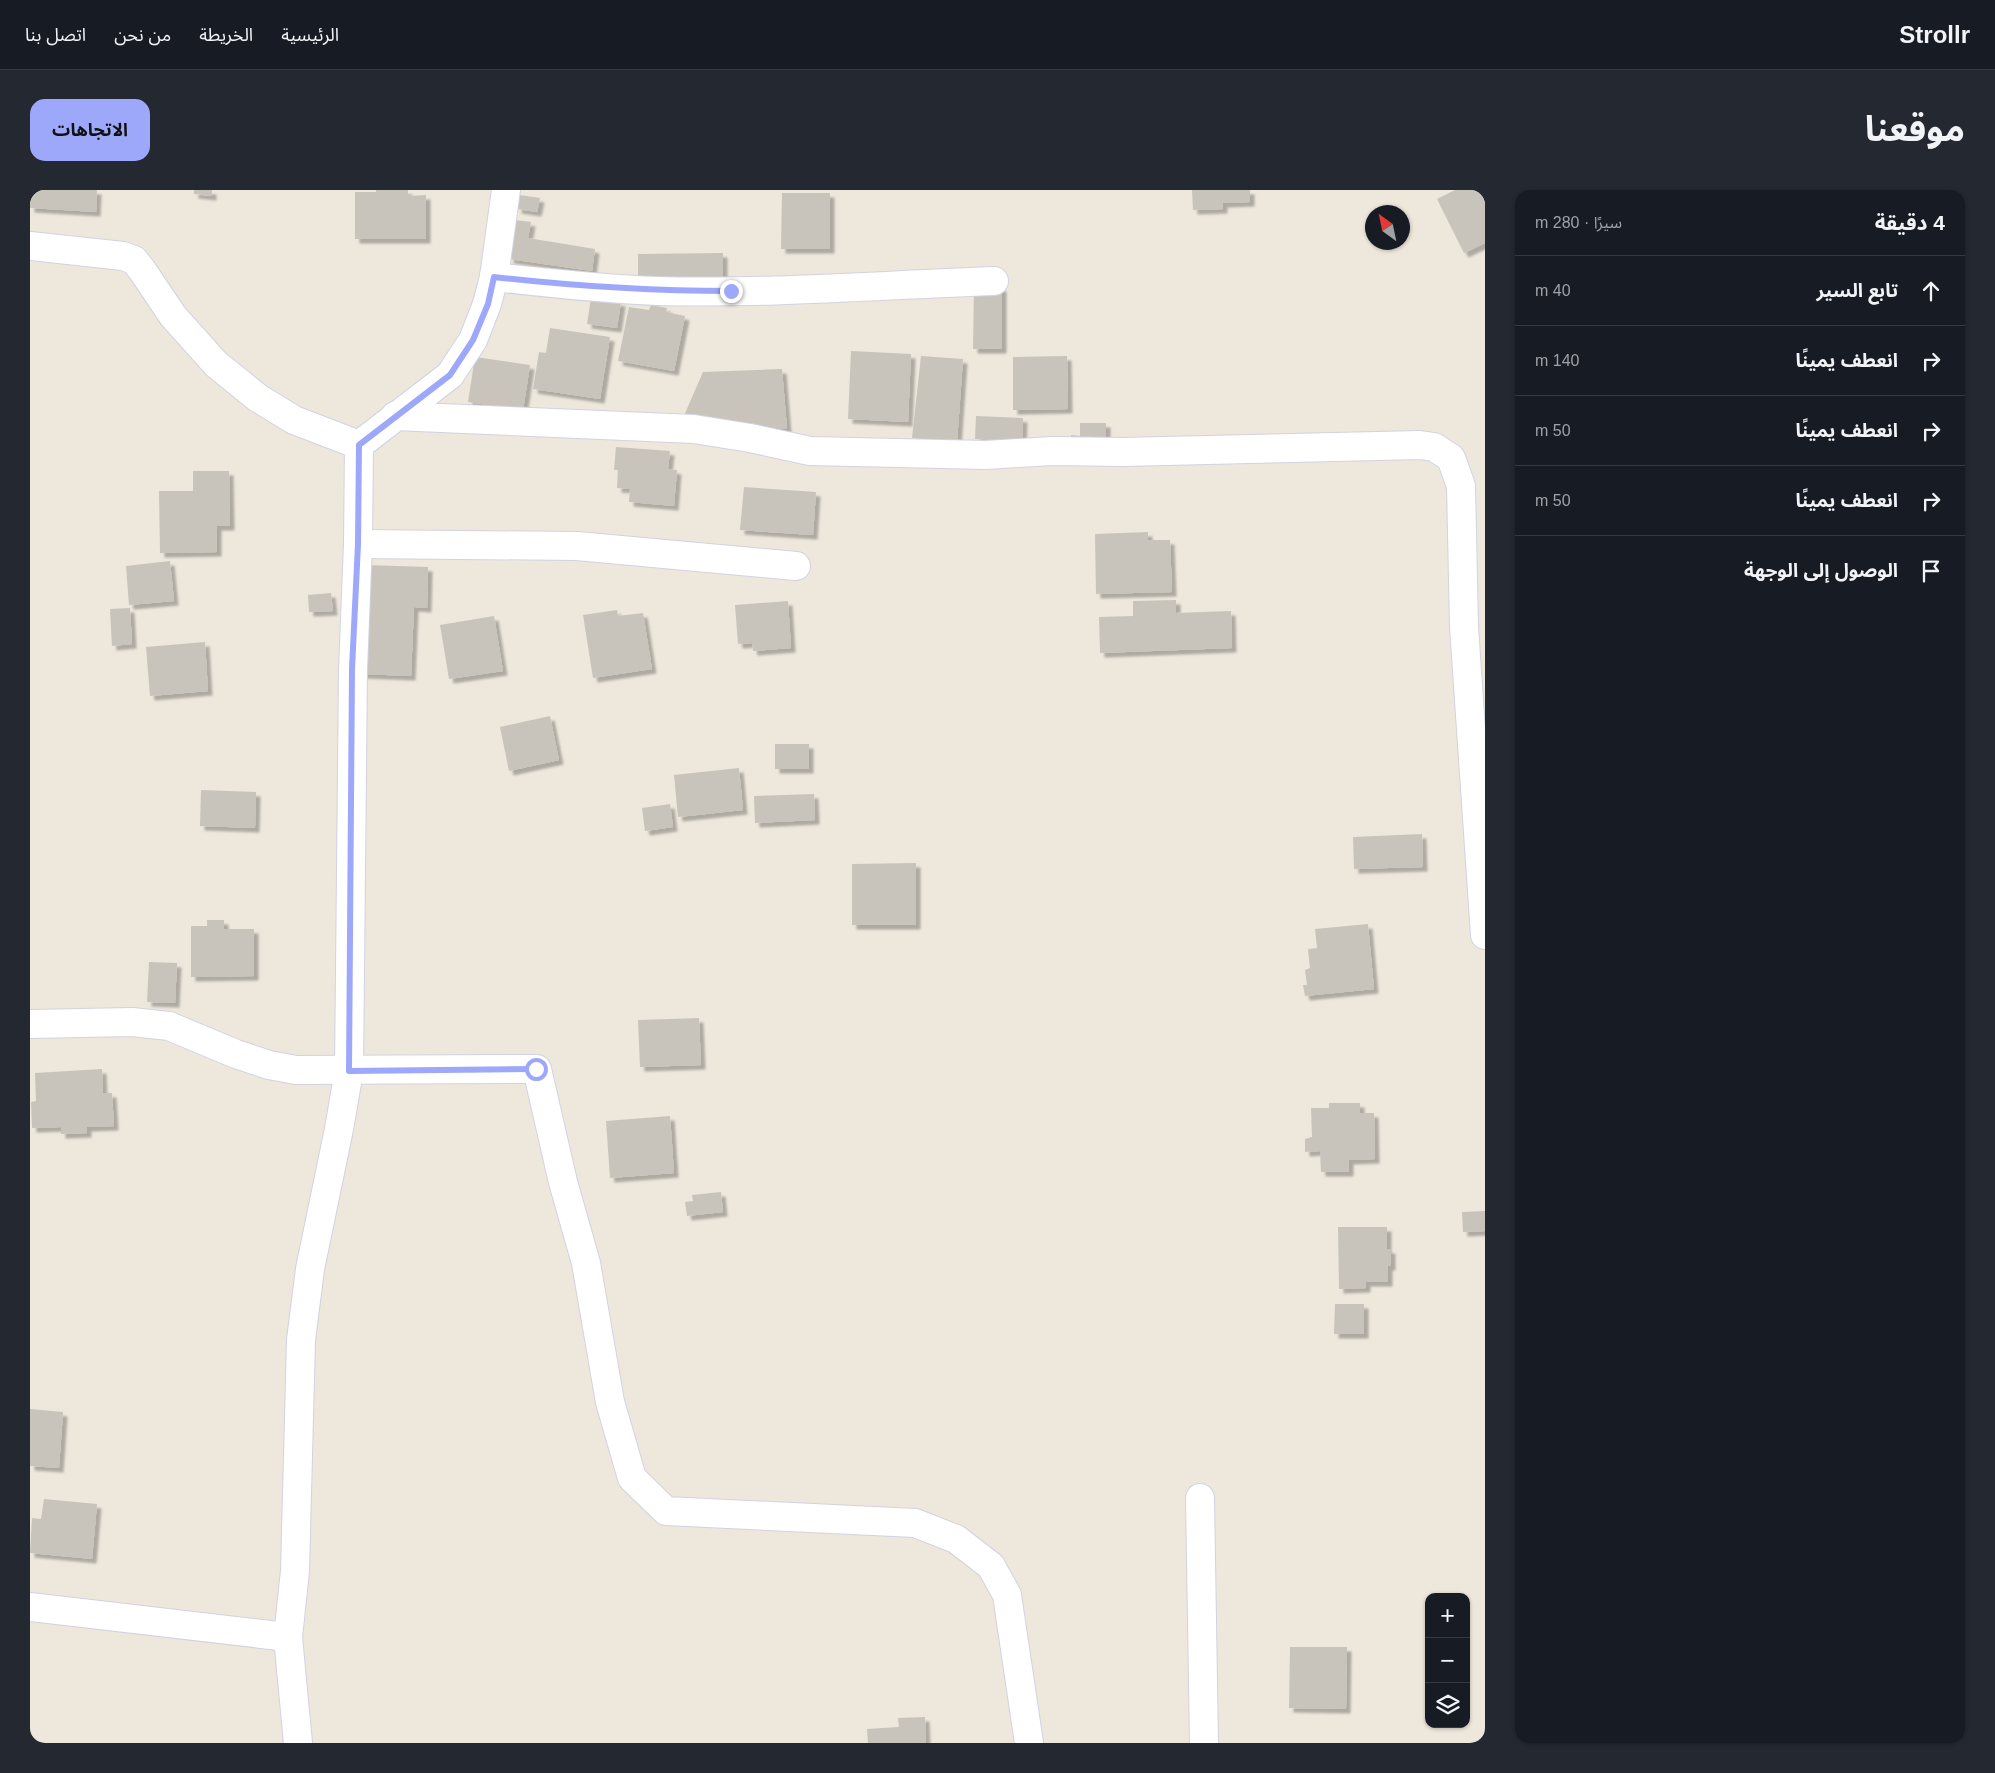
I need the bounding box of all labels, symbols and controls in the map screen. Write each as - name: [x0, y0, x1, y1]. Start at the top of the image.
- text: Strollr: [1899, 21, 1970, 48]
- text: اتصل بنا: [25, 25, 86, 45]
- text: من نحن: [114, 25, 171, 45]
- text: الخريطة: [199, 25, 253, 45]
- text: الرئيسية: [281, 25, 339, 45]
- button: الاتجاهات: [30, 99, 150, 161]
- text: موقعنا: [1865, 109, 1965, 148]
- north arrow: [1365, 205, 1410, 250]
- text: 4 دقيقة: [1875, 211, 1945, 234]
- text: سيرًا · 280 m: [1535, 214, 1622, 231]
- icon: ahead: [1917, 277, 1945, 305]
- route end: [720, 280, 743, 303]
- text: تابع السير: [1816, 280, 1898, 301]
- text: 40 m: [1535, 282, 1571, 299]
- icon: right: [1917, 347, 1945, 375]
- text: انعطف يمينًا: [1796, 350, 1898, 371]
- text: 140 m: [1535, 352, 1579, 369]
- icon: right: [1917, 417, 1945, 445]
- text: انعطف يمينًا: [1796, 420, 1898, 441]
- text: 50 m: [1535, 422, 1571, 439]
- icon: right: [1917, 487, 1945, 515]
- text: انعطف يمينًا: [1796, 490, 1898, 511]
- text: 50 m: [1535, 492, 1571, 509]
- icon: arrive: [1917, 557, 1945, 585]
- text: الوصول إلى الوجهة: [1744, 560, 1898, 581]
- route start: [525, 1058, 548, 1081]
- map controls: [1425, 1593, 1470, 1728]
- button: +: [1425, 1593, 1470, 1638]
- button: −: [1425, 1638, 1470, 1683]
- button: layers: [1425, 1683, 1470, 1728]

